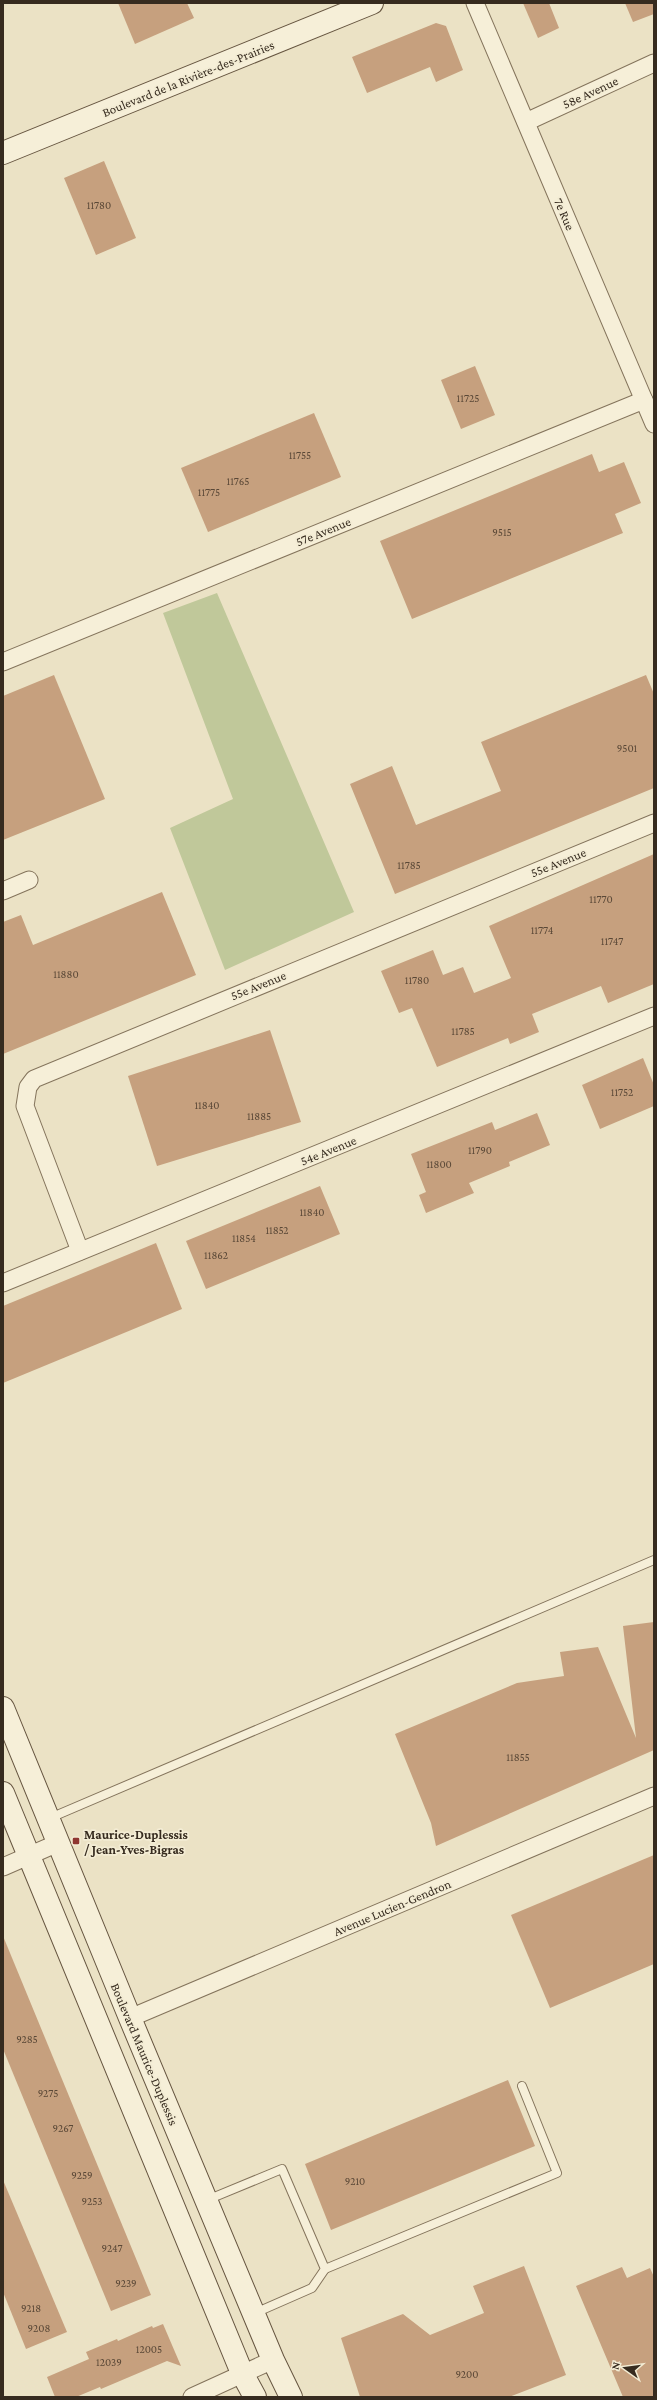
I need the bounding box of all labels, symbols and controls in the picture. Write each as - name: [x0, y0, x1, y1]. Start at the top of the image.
- street label: Boulevard de la Rivière-des-Prairies: [100, 37, 276, 120]
- street label: 58e Avenue: [560, 73, 621, 112]
- street label: 7e Rue: [551, 196, 578, 233]
- house number: 11780: [87, 199, 111, 211]
- house number: 11725: [457, 392, 479, 404]
- house number: 11755: [289, 449, 311, 461]
- house number: 11765: [227, 475, 249, 487]
- house number: 11775: [198, 486, 220, 498]
- street label: 57e Avenue: [294, 514, 353, 549]
- house number: 9515: [492, 526, 512, 538]
- house number: 9501: [617, 742, 638, 754]
- street label: 55e Avenue: [528, 844, 588, 880]
- house number: 11785: [397, 859, 421, 871]
- house number: 11770: [589, 893, 613, 905]
- house number: 11774: [531, 924, 554, 936]
- house number: 11747: [601, 935, 623, 947]
- street label: 55e Avenue: [228, 967, 288, 1003]
- house number: 11880: [53, 968, 79, 980]
- house number: 11780: [405, 974, 429, 986]
- house number: 11785: [451, 1025, 475, 1037]
- house number: 11752: [611, 1086, 633, 1098]
- house number: 11840: [194, 1099, 220, 1111]
- house number: 11885: [247, 1110, 271, 1122]
- street label: 54e Avenue: [298, 1132, 359, 1169]
- house number: 11790: [468, 1144, 492, 1156]
- house number: 11800: [426, 1158, 452, 1170]
- house number: 11840: [299, 1206, 325, 1218]
- house number: 11852: [265, 1224, 289, 1236]
- house number: 11854: [232, 1232, 256, 1244]
- house number: 11862: [204, 1249, 228, 1261]
- house number: 11855: [506, 1751, 530, 1763]
- place label: Maurice-Duplessis / Jean-Yves-Bigras: [84, 1827, 188, 1857]
- marker: Maurice-Duplessis / Jean-Yves-Bigras: [71, 1836, 81, 1846]
- street label: Avenue Lucien-Gendron: [331, 1876, 453, 1939]
- street label: Boulevard Maurice-Duplessis: [108, 1981, 181, 2128]
- house number: 9285: [16, 2033, 38, 2045]
- house number: 9275: [38, 2087, 58, 2099]
- house number: 9267: [53, 2122, 73, 2134]
- house number: 9259: [71, 2169, 93, 2181]
- house number: 9210: [345, 2175, 365, 2187]
- house number: 9253: [82, 2195, 102, 2207]
- house number: 9247: [101, 2242, 123, 2254]
- house number: 9239: [115, 2277, 137, 2289]
- house number: 9218: [21, 2302, 41, 2314]
- house number: 9208: [28, 2322, 50, 2334]
- house number: 12005: [136, 2343, 162, 2355]
- north arrow: [605, 2348, 645, 2388]
- house number: 12039: [96, 2356, 122, 2368]
- text: N: [609, 2360, 622, 2371]
- house number: 9200: [455, 2368, 479, 2380]

